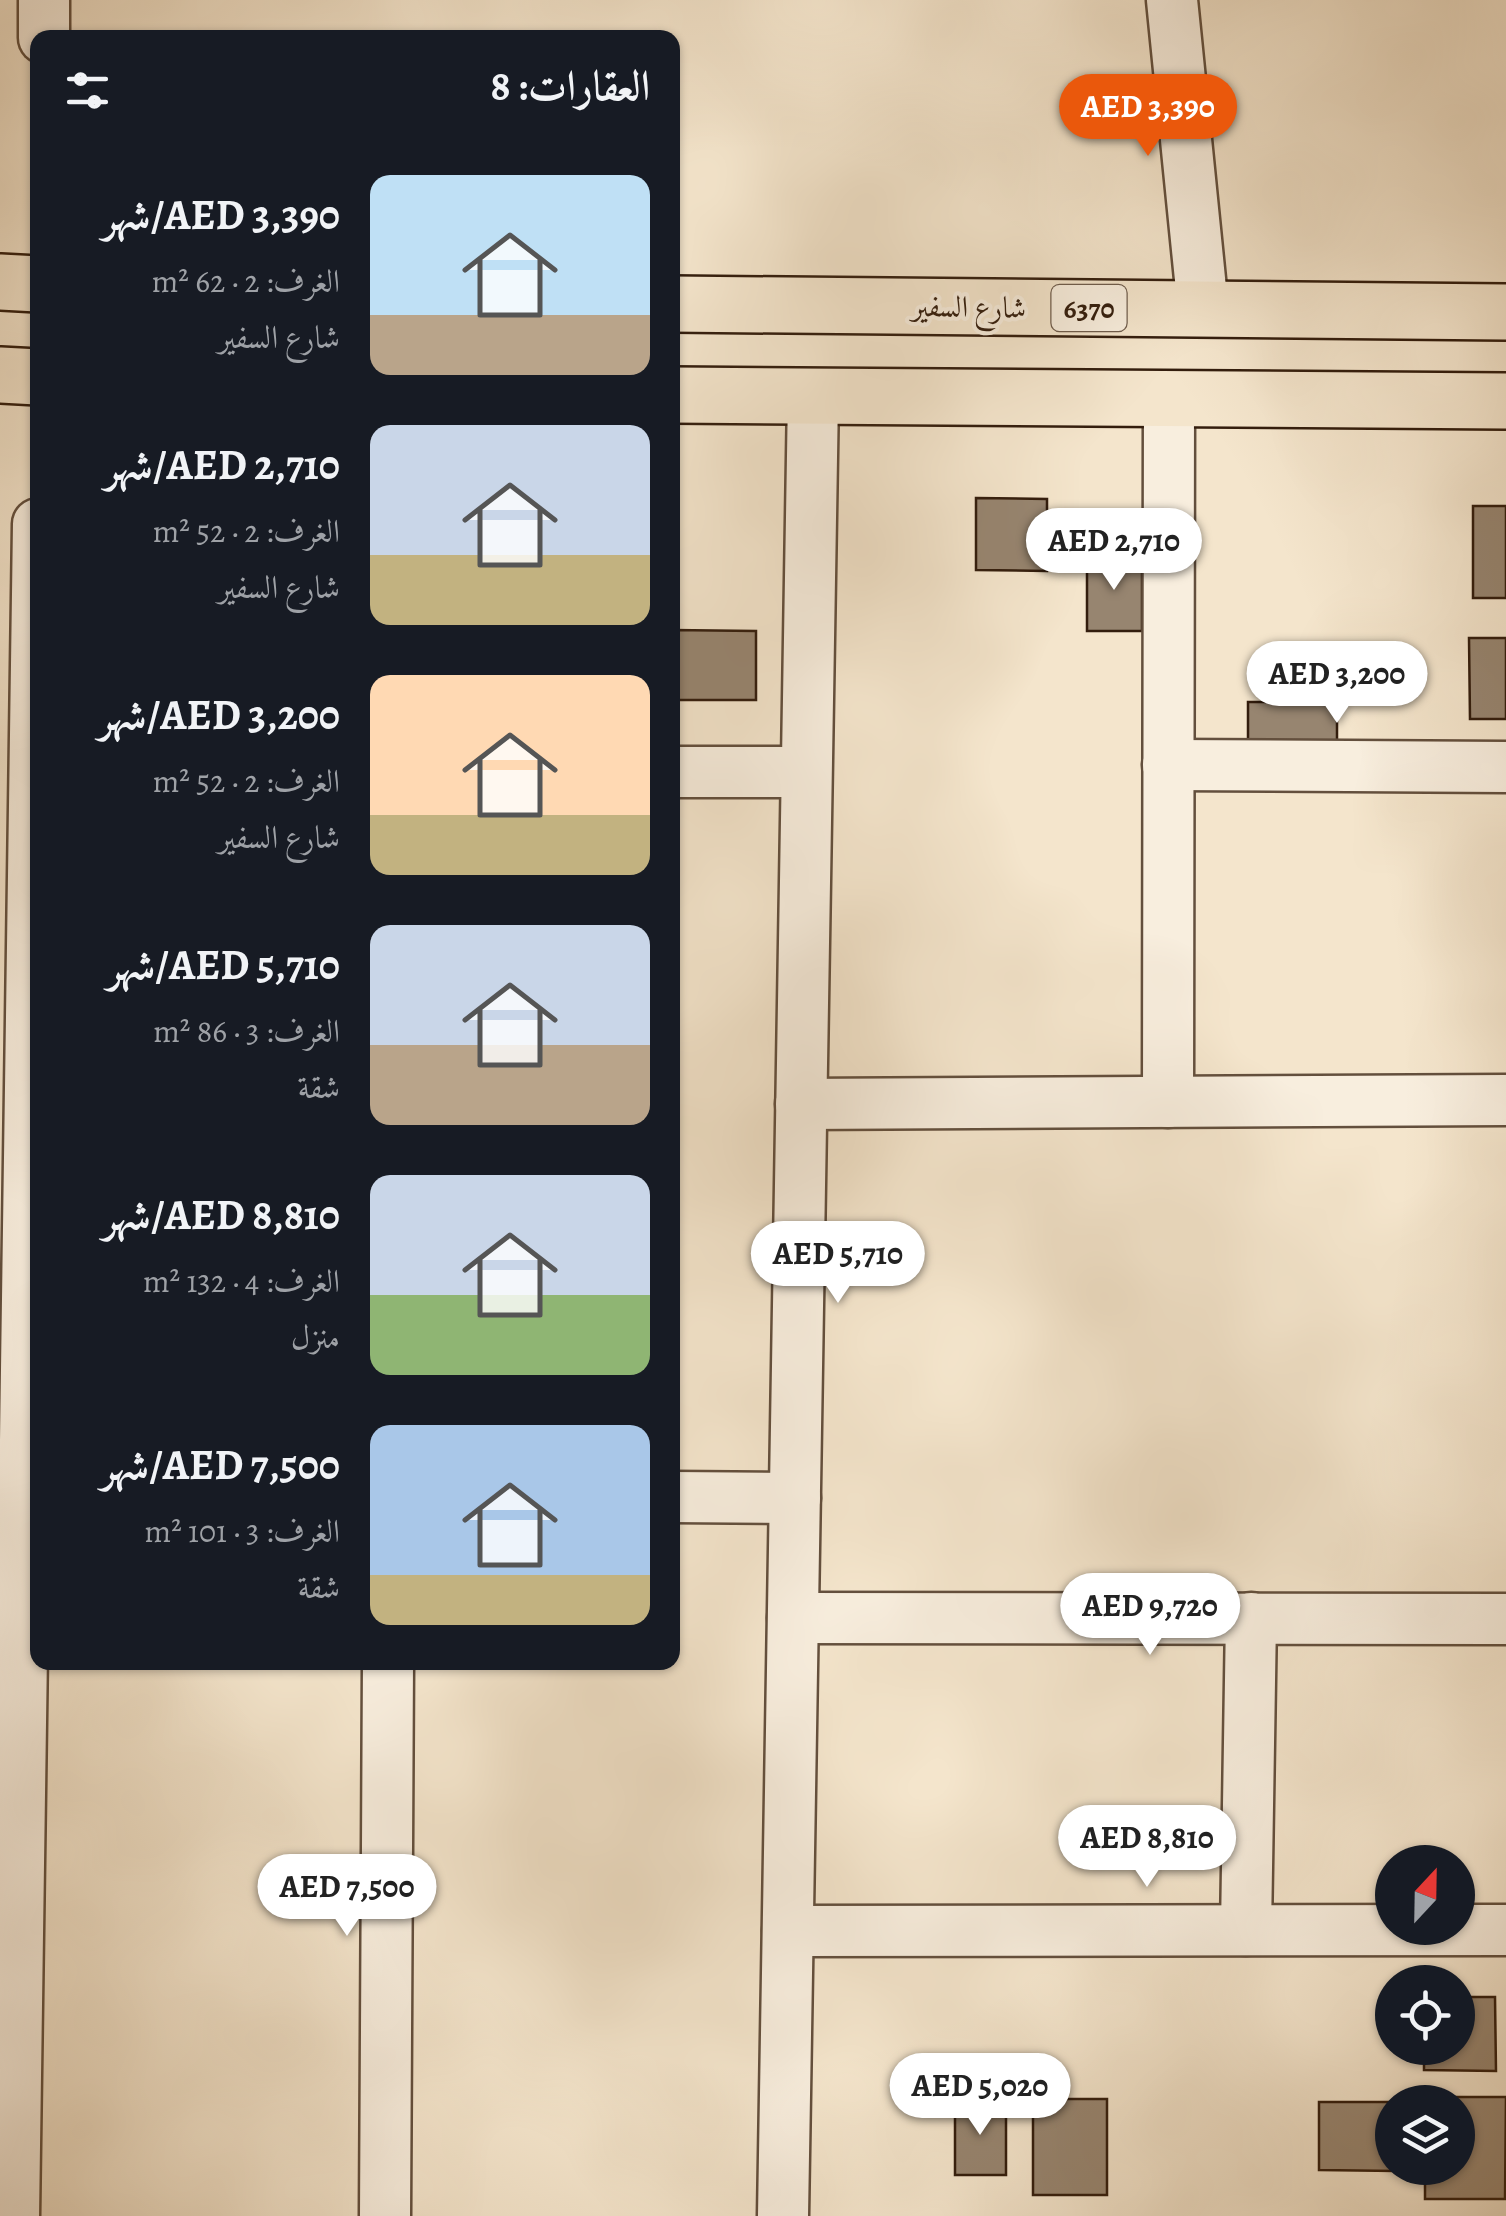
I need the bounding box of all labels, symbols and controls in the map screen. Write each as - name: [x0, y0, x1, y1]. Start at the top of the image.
- text: العقارات: 8: [490, 57, 650, 114]
- icon: filters: [60, 63, 115, 118]
- pin: AED 3,390: [1034, 74, 1262, 159]
- text: AED 3,390: [1081, 84, 1215, 128]
- text: AED 3,390/شهر: [102, 186, 340, 243]
- icon: home: [450, 215, 570, 335]
- text: الغرف: 2 · 62 m²: [152, 259, 340, 303]
- road number: 6370: [1052, 285, 1126, 331]
- street label: شارع السفير: [908, 286, 1027, 333]
- text: شارع السفير: [218, 315, 340, 359]
- text: AED 2,710/شهر: [105, 436, 340, 493]
- icon: home: [450, 465, 570, 585]
- pin: AED 2,710: [1000, 508, 1228, 593]
- text: الغرف: 2 · 52 m²: [153, 509, 340, 553]
- text: AED 2,710: [1048, 518, 1180, 562]
- text: شارع السفير: [218, 565, 340, 609]
- pin: AED 3,200: [1223, 641, 1451, 726]
- text: AED 3,200: [1269, 651, 1405, 695]
- text: AED 3,200/شهر: [98, 686, 340, 743]
- icon: home: [450, 715, 570, 835]
- text: الغرف: 2 · 52 m²: [153, 759, 340, 803]
- text: شارع السفير: [218, 815, 340, 859]
- text: AED 5,710/شهر: [107, 936, 340, 993]
- icon: home: [450, 965, 570, 1085]
- text: الغرف: 3 · 86 m²: [153, 1009, 340, 1053]
- text: شقة: [298, 1065, 340, 1109]
- text: AED 8,810/شهر: [102, 1186, 340, 1243]
- icon: home: [450, 1215, 570, 1335]
- pin: AED 5,710: [724, 1221, 952, 1306]
- text: AED 5,710: [773, 1231, 903, 1275]
- text: الغرف: 4 · 132 m²: [143, 1259, 340, 1303]
- text: منزل: [291, 1315, 340, 1359]
- text: AED 7,500/شهر: [101, 1436, 340, 1493]
- icon: home: [450, 1465, 570, 1585]
- text: الغرف: 3 · 101 m²: [145, 1509, 340, 1553]
- text: شقة: [298, 1565, 340, 1609]
- pin: AED 9,720: [1036, 1573, 1264, 1658]
- text: AED 9,720: [1082, 1583, 1218, 1627]
- pin: AED 8,810: [1033, 1805, 1261, 1890]
- text: AED 8,810: [1080, 1815, 1214, 1859]
- north arrow: [1375, 1845, 1475, 1945]
- map controls: [1375, 1845, 1475, 2185]
- pin: AED 7,500: [233, 1854, 461, 1939]
- text: AED 7,500: [280, 1864, 414, 1908]
- button: locate: [1375, 1965, 1475, 2065]
- pin: AED 5,020: [866, 2053, 1094, 2138]
- text: AED 5,020: [912, 2063, 1048, 2107]
- button: layers: [1375, 2085, 1475, 2185]

